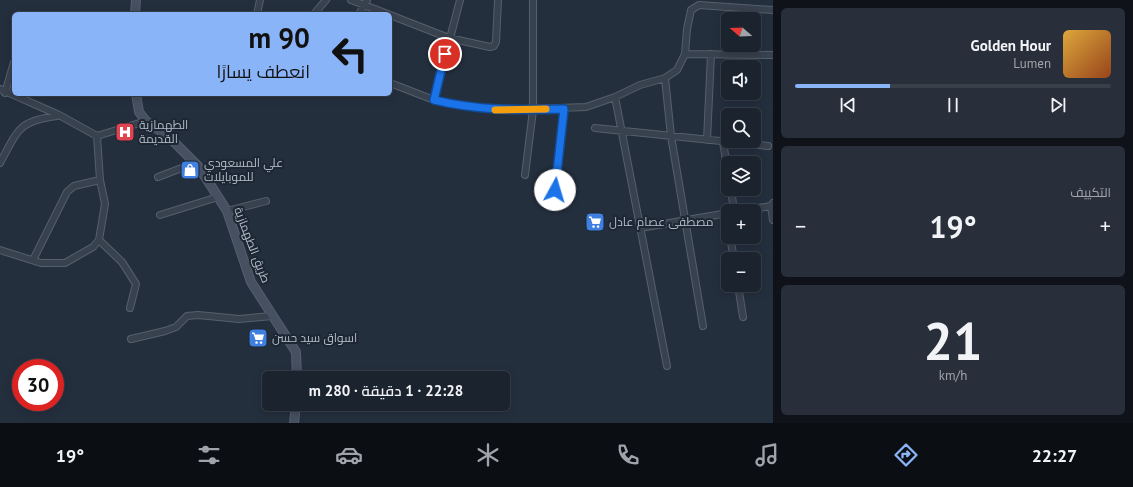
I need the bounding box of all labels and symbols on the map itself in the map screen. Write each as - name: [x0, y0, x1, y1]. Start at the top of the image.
- north arrow: [721, 12, 761, 52]
- pin: [428, 37, 462, 71]
- place label: الطهمازية القديمة: [139, 117, 188, 146]
- hospital icon: الطهمازية القديمة: [114, 121, 136, 143]
- place label: علي المسعودي للموبايلات: [204, 155, 283, 184]
- shop icon: علي المسعودي للموبايلات: [179, 159, 201, 181]
- position arrow: [534, 169, 576, 211]
- street label: طريق الطهمازية: [231, 205, 274, 285]
- supermarket icon: مصطفى عصام عادل: [584, 211, 606, 233]
- place label: مصطفى عصام عادل: [609, 214, 713, 230]
- supermarket icon: اسواق سيد حسن: [247, 327, 269, 349]
- place label: اسواق سيد حسن: [272, 330, 357, 345]
- speed limit sign: 30: [12, 359, 64, 411]

